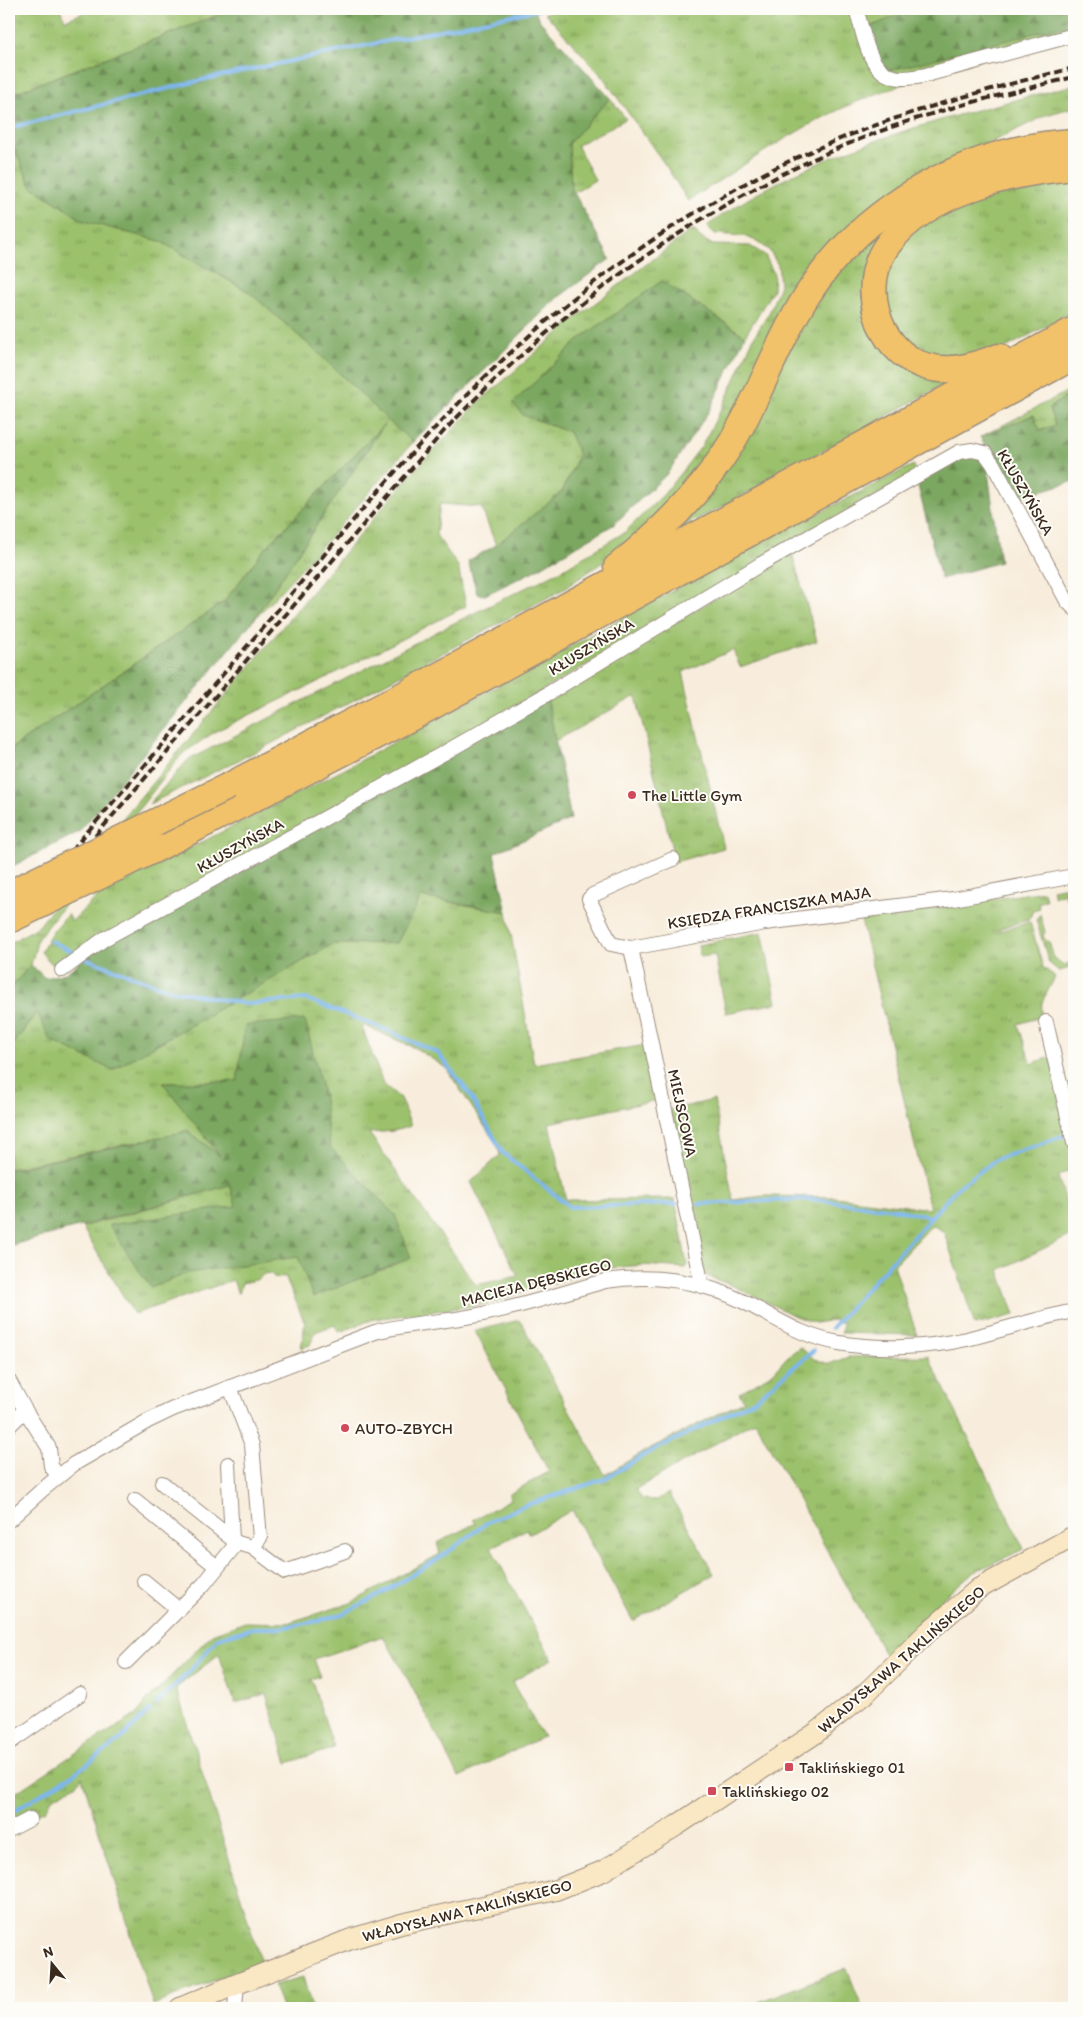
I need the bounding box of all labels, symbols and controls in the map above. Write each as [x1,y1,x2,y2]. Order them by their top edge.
street label: KŁUSZYŃSKA [993,446,1058,539]
street label: KŁUSZYŃSKA [545,614,637,679]
place label: The Little Gym [642,786,743,805]
marker: The Little Gym [626,789,638,801]
street label: KŁUSZYŃSKA [194,814,287,877]
street label: KSIĘDZA FRANCISZKA MAJA [666,882,872,933]
street label: MIEJSCOWA [664,1067,701,1159]
street label: MACIEJA DĘBSKIEGO [459,1255,613,1310]
place label: AUTO-ZBYCH [355,1419,453,1438]
marker: AUTO-ZBYCH [339,1422,351,1434]
street label: WŁADYSŁAWA TAKLIŃSKIEGO [814,1581,989,1737]
place label: Taklińskiego 01 [799,1758,906,1777]
marker: Taklińskiego 01 [783,1761,795,1773]
place label: Taklińskiego 02 [722,1782,830,1801]
marker: Taklińskiego 02 [706,1785,718,1797]
street label: WŁADYSŁAWA TAKLIŃSKIEGO [360,1875,574,1946]
north arrow [28,1940,78,1990]
text: N [41,1943,55,1962]

